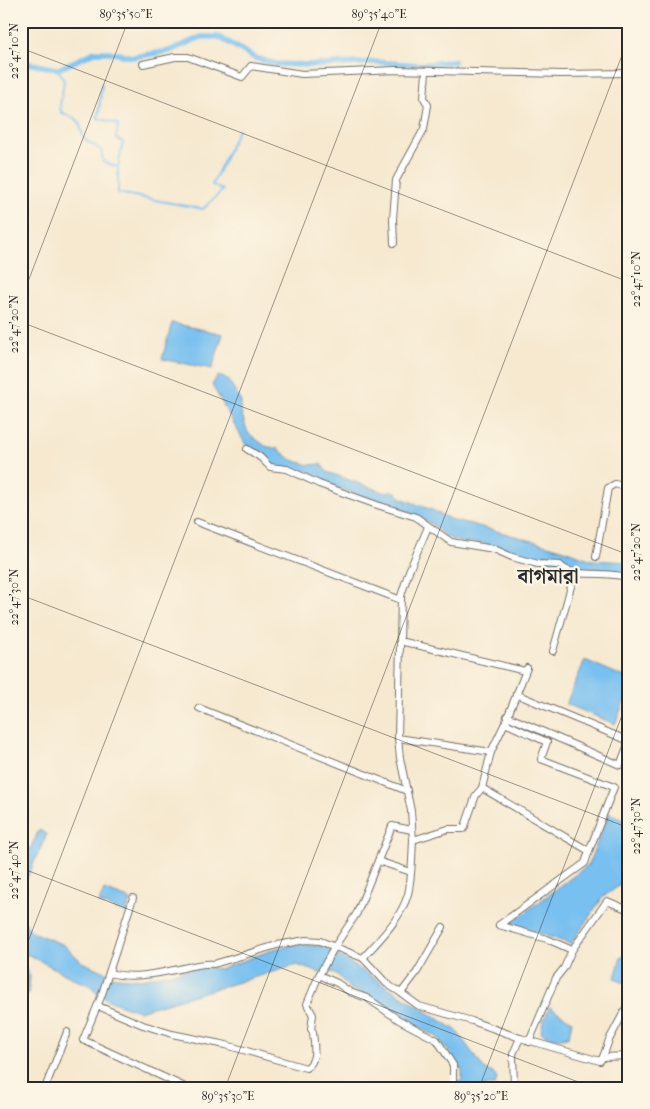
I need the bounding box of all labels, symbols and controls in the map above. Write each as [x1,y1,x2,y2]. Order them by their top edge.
text: 89°35'50"E [99,7,153,21]
text: 89°35'40"E [351,7,407,21]
text: 22°47'10"N [7,23,21,79]
text: 22°47'10"N [629,251,643,307]
text: 22°47'20"N [7,295,21,353]
text: 22°47'20"N [629,523,643,581]
district label: বাগমারা [517,565,578,588]
text: 22°47'30"N [7,568,21,626]
text: 22°47'30"N [629,797,643,855]
text: 22°47'40"N [7,840,21,900]
text: 89°35'30"E [202,1089,254,1103]
text: 89°35'20"E [454,1089,508,1103]

